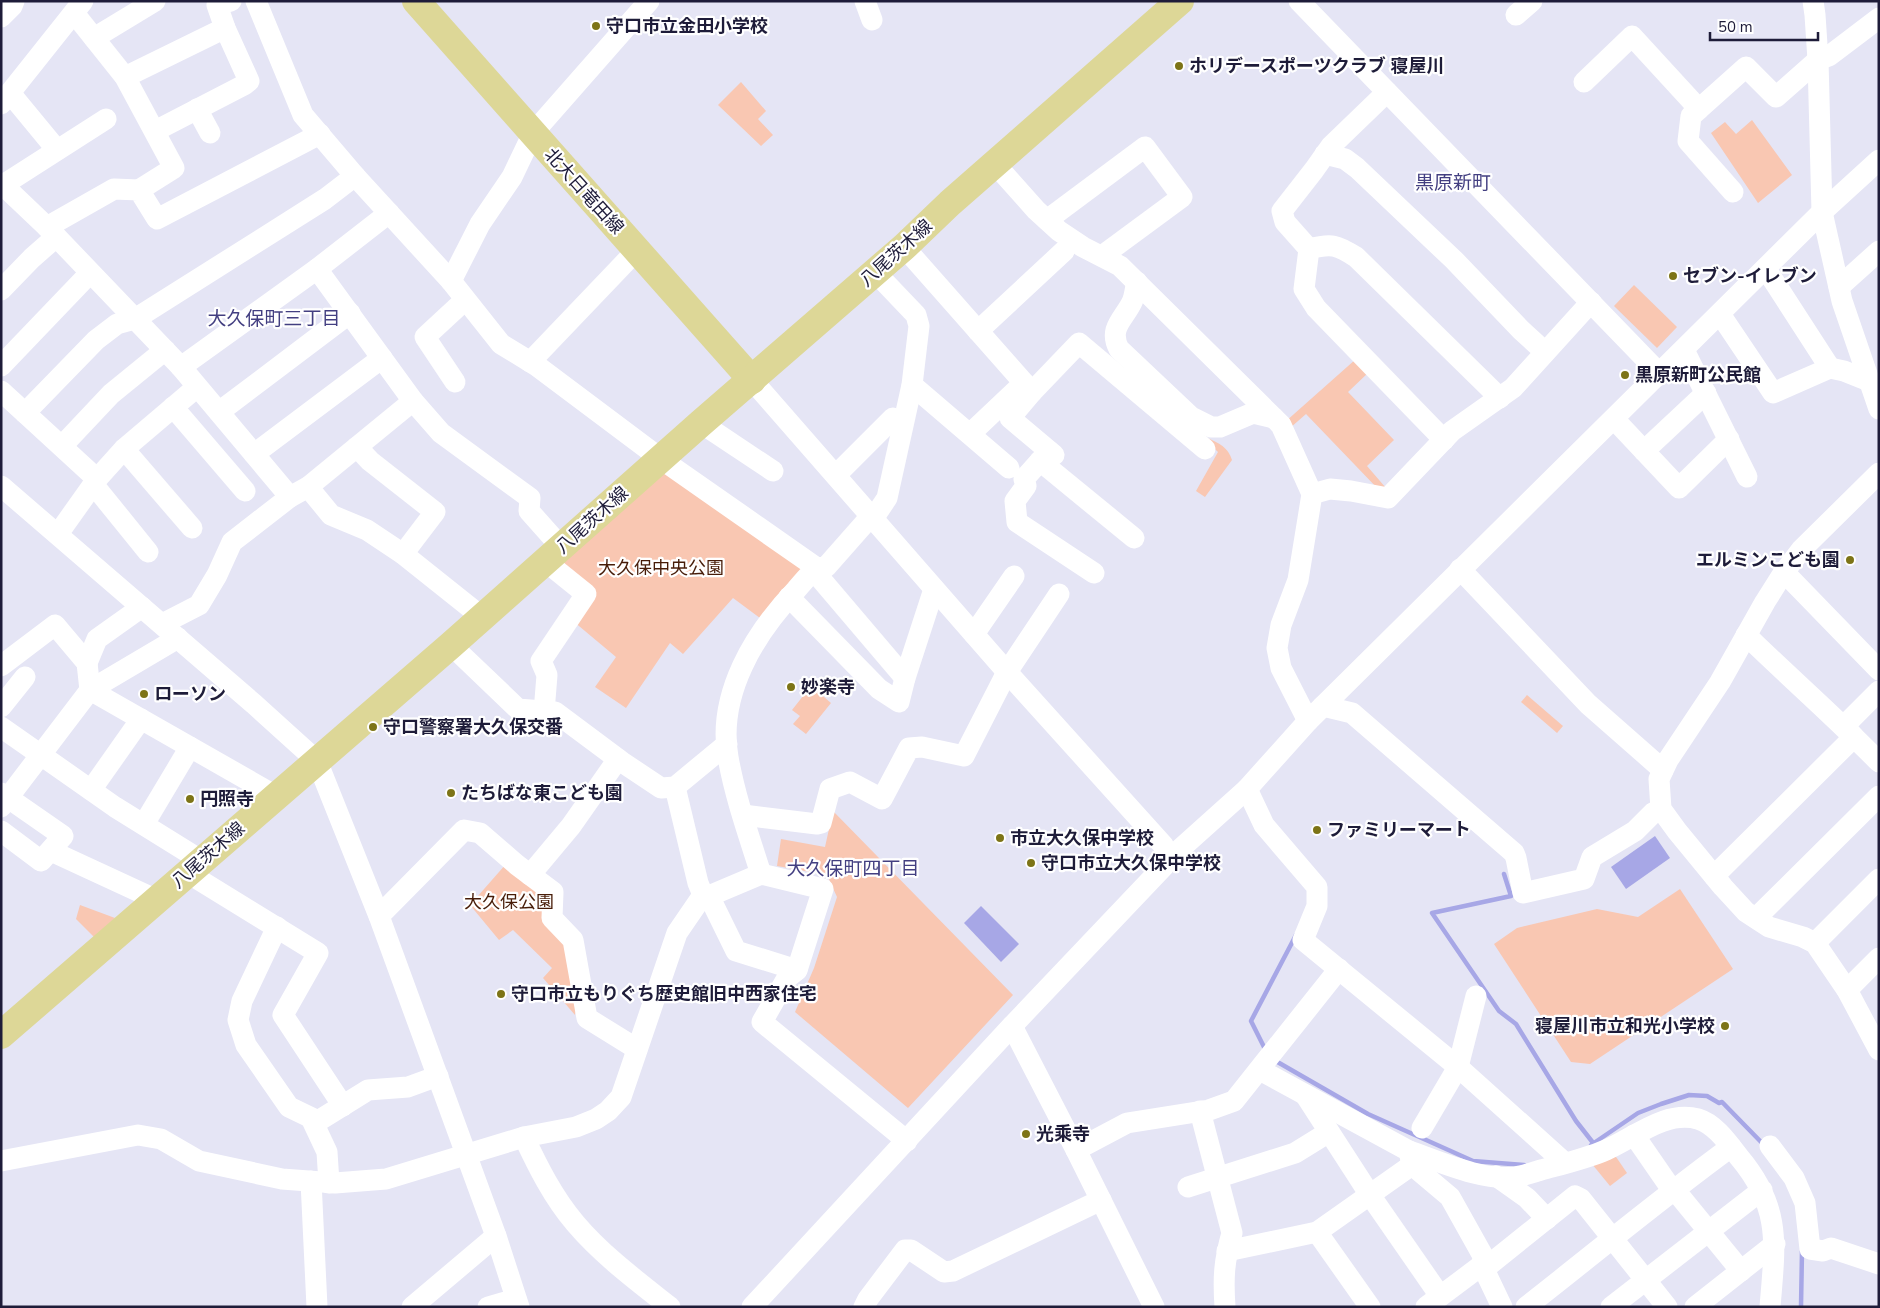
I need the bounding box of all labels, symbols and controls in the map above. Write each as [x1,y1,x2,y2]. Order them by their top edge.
scale bar [1710,10,1818,42]
place label: 守口市立金田小学校 [606,14,768,38]
text: 50 m [1718,17,1753,37]
marker: 守口市立金田小学校 [590,20,602,32]
place label: ホリデースポーツクラブ 寝屋川 [1189,54,1445,78]
marker: ホリデースポーツクラブ 寝屋川 [1173,60,1185,72]
street label: 北大日竜田線 [539,143,629,239]
district label: 黒原新町 [1415,170,1491,196]
street label: 八尾茨木線 [855,214,937,292]
place label: セブン-イレブン [1683,264,1817,288]
marker: セブン-イレブン [1667,270,1679,282]
district label: 大久保町三丁目 [207,306,341,332]
place label: 黒原新町公民館 [1635,363,1761,387]
marker: 黒原新町公民館 [1619,369,1631,381]
street label: 八尾茨木線 [551,481,633,559]
place label: エルミンこども園 [1696,548,1840,572]
marker: エルミンこども園 [1844,554,1856,566]
park label: 大久保中央公園 [598,556,724,580]
place label: 妙楽寺 [801,675,855,699]
marker: 妙楽寺 [785,681,797,693]
place label: ローソン [154,682,226,706]
marker: ローソン [138,688,150,700]
place label: 守口警察署大久保交番 [383,715,563,739]
marker: 守口警察署大久保交番 [367,721,379,733]
place label: たちばな東こども園 [461,781,623,805]
place label: 円照寺 [200,787,254,811]
marker: たちばな東こども園 [445,787,457,799]
marker: 円照寺 [184,793,196,805]
street label: 八尾茨木線 [166,816,250,894]
place label: ファミリーマート [1327,818,1471,842]
marker: ファミリーマート [1311,824,1323,836]
place label: 市立大久保中学校 [1010,826,1154,850]
marker: 市立大久保中学校 [994,832,1006,844]
place label: 守口市立大久保中学校 [1041,851,1221,875]
district label: 大久保町四丁目 [786,856,920,882]
marker: 守口市立大久保中学校 [1025,857,1037,869]
park label: 大久保公園 [464,890,554,914]
place label: 守口市立もりぐち歴史館旧中西家住宅 [511,982,817,1006]
marker: 守口市立もりぐち歴史館旧中西家住宅 [495,988,507,1000]
place label: 寝屋川市立和光小学校 [1535,1014,1715,1038]
marker: 寝屋川市立和光小学校 [1719,1020,1731,1032]
place label: 光乘寺 [1036,1122,1090,1146]
marker: 光乘寺 [1020,1128,1032,1140]

